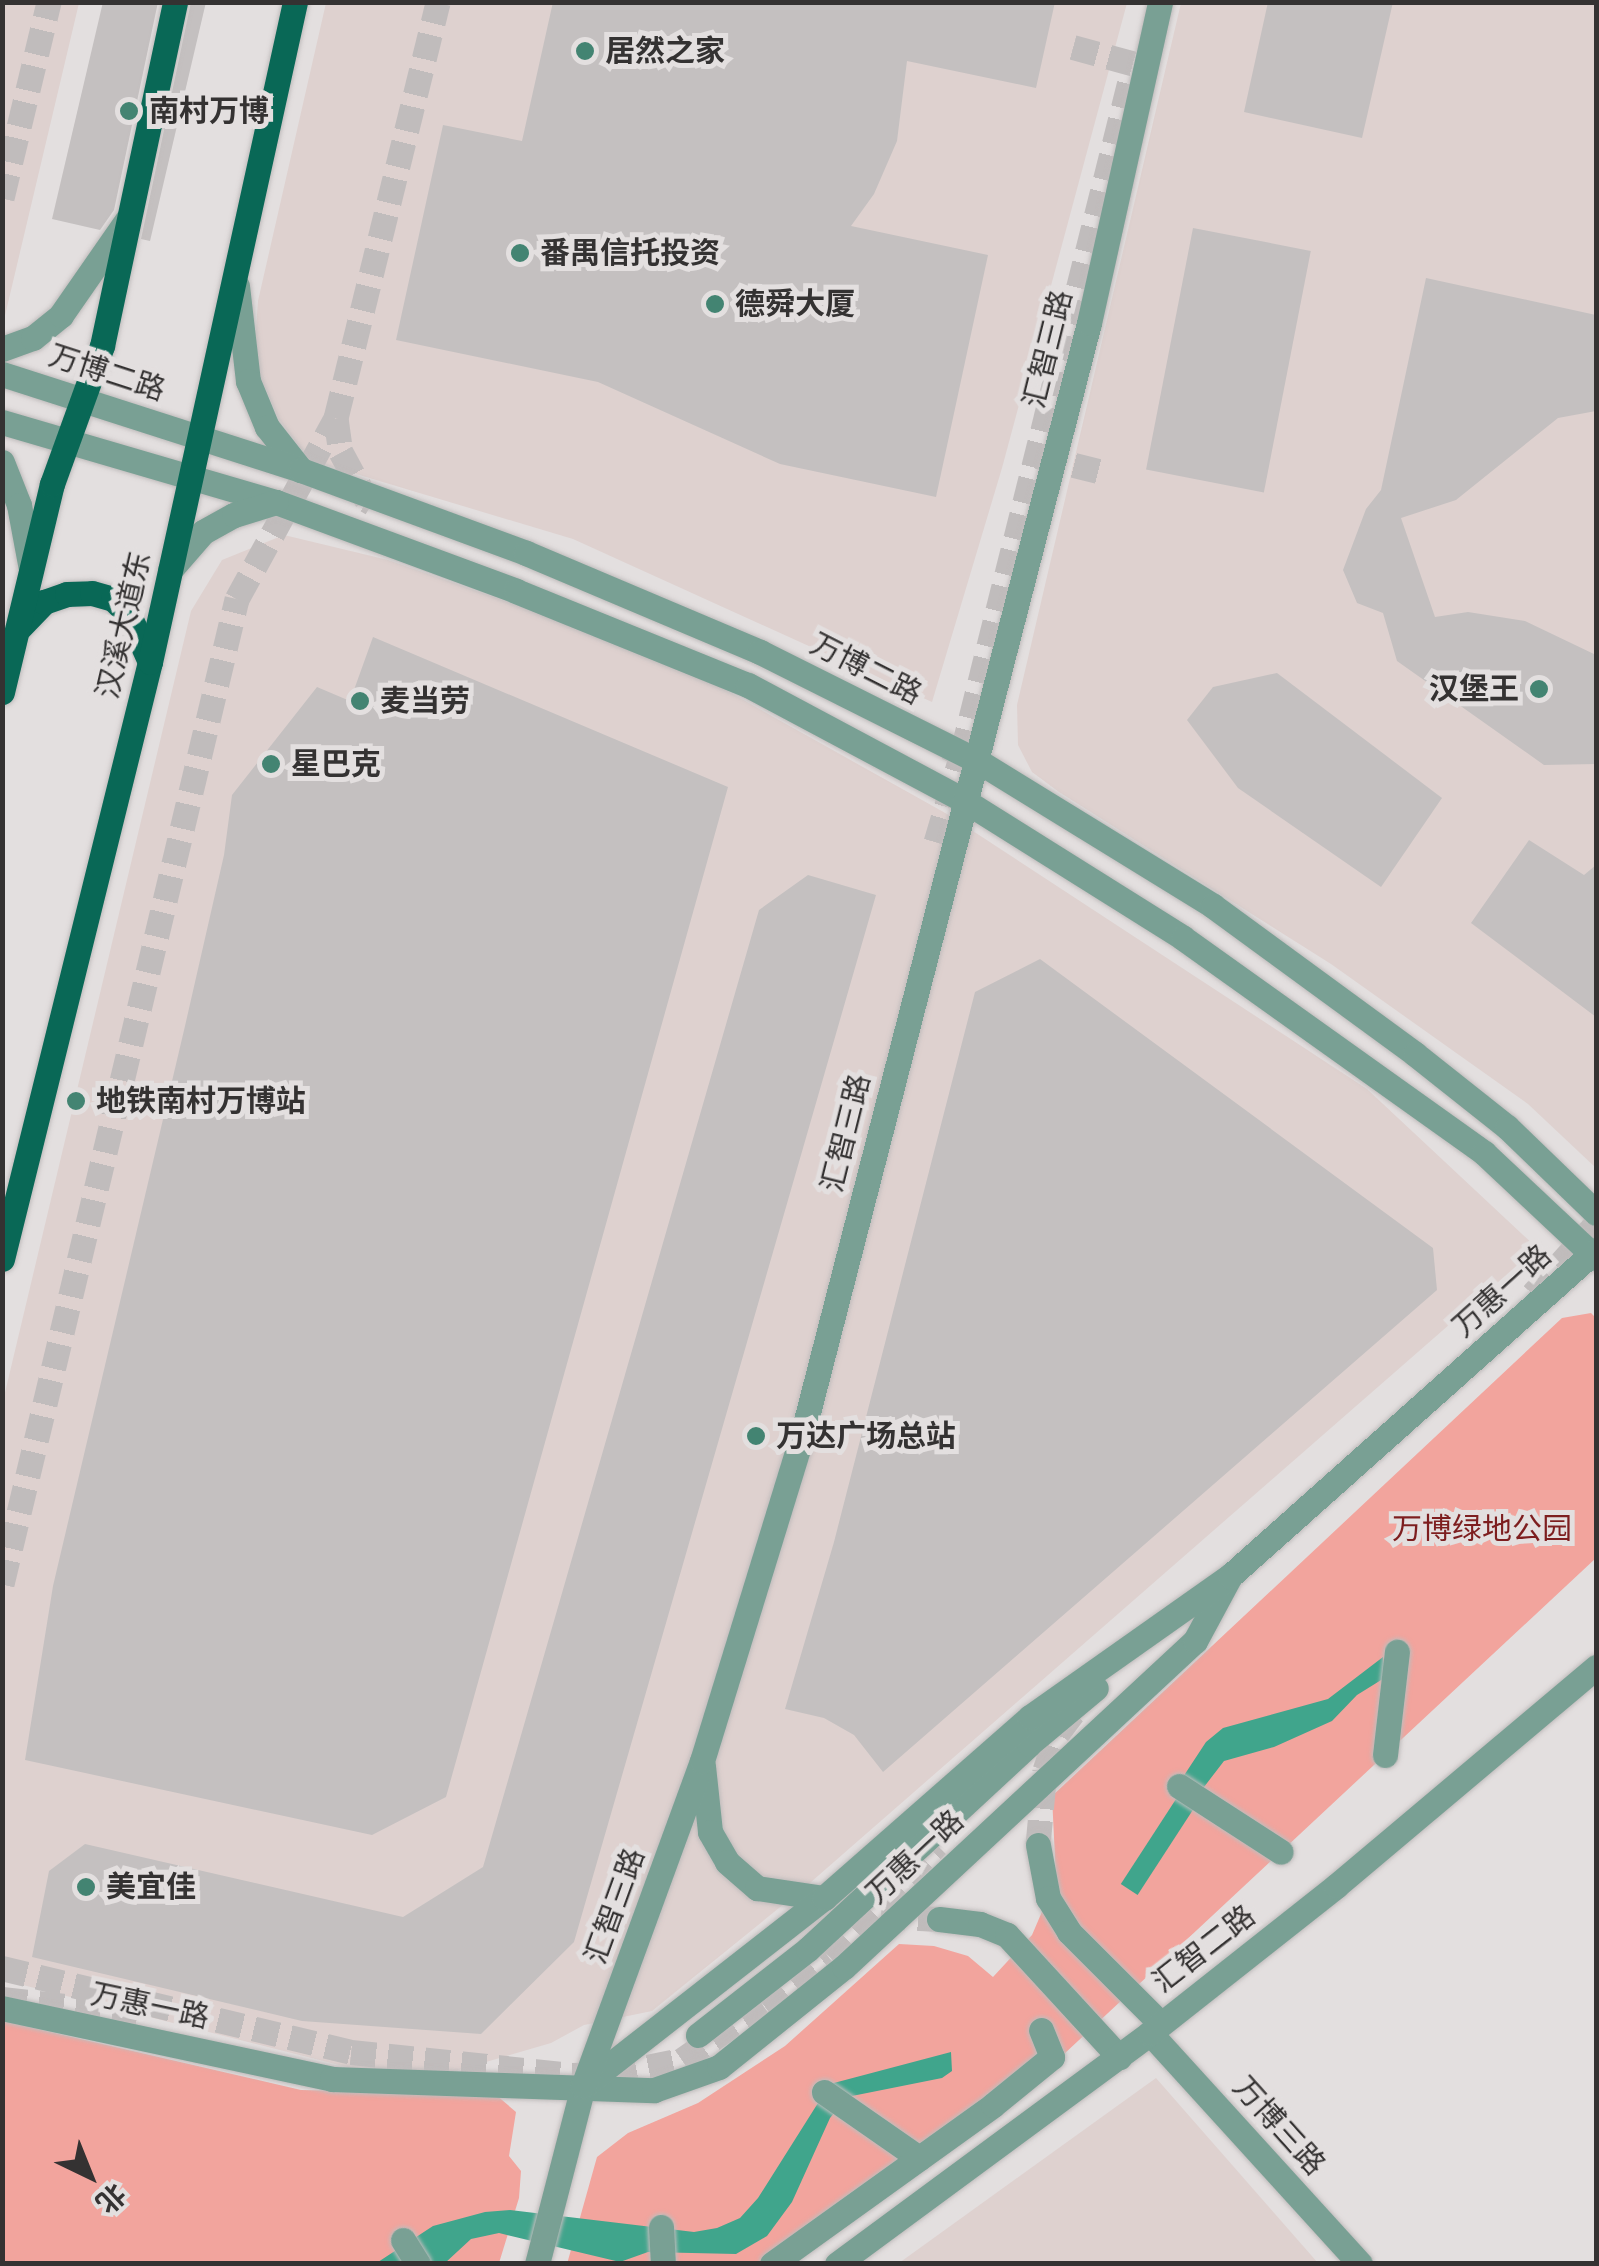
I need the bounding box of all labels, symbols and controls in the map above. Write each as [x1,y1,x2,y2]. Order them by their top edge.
place label: 居然之家 [605,33,725,69]
marker: 居然之家 [574,40,596,62]
place label: 南村万博 [149,93,269,129]
marker: 南村万博 [118,100,140,122]
place label: 番禺信托投资 [540,235,720,271]
marker: 番禺信托投资 [509,242,531,264]
place label: 德舜大厦 [735,286,855,322]
street label: 汇智三路 [1016,286,1080,412]
marker: 德舜大厦 [704,293,726,315]
street label: 万博二路 [44,337,170,409]
street label: 汉溪大道东 [90,548,158,702]
street label: 万博二路 [804,626,928,712]
place label: 汉堡王 [1429,671,1519,707]
marker: 汉堡王 [1528,678,1550,700]
place label: 麦当劳 [380,683,470,719]
marker: 麦当劳 [349,690,371,712]
place label: 星巴克 [291,746,381,782]
marker: 星巴克 [260,753,282,775]
street label: 汇智三路 [814,1070,878,1196]
place label: 地铁南村万博站 [96,1083,306,1119]
marker: 地铁南村万博站 [65,1090,87,1112]
street label: 万惠一路 [1445,1237,1559,1345]
place label: 万达广场总站 [776,1418,956,1454]
marker: 万达广场总站 [745,1425,767,1447]
park label: 万博绿地公园 [1392,1511,1572,1547]
street label: 万惠一路 [859,1803,971,1911]
street label: 汇智三路 [578,1843,652,1969]
place label: 美宜佳 [106,1869,196,1905]
marker: 美宜佳 [75,1876,97,1898]
street label: 汇智二路 [1146,1898,1262,2000]
street label: 万惠一路 [88,1976,212,2036]
street label: 万博三路 [1225,2069,1333,2183]
north arrow [40,2126,140,2226]
text: 北 [89,2177,132,2220]

